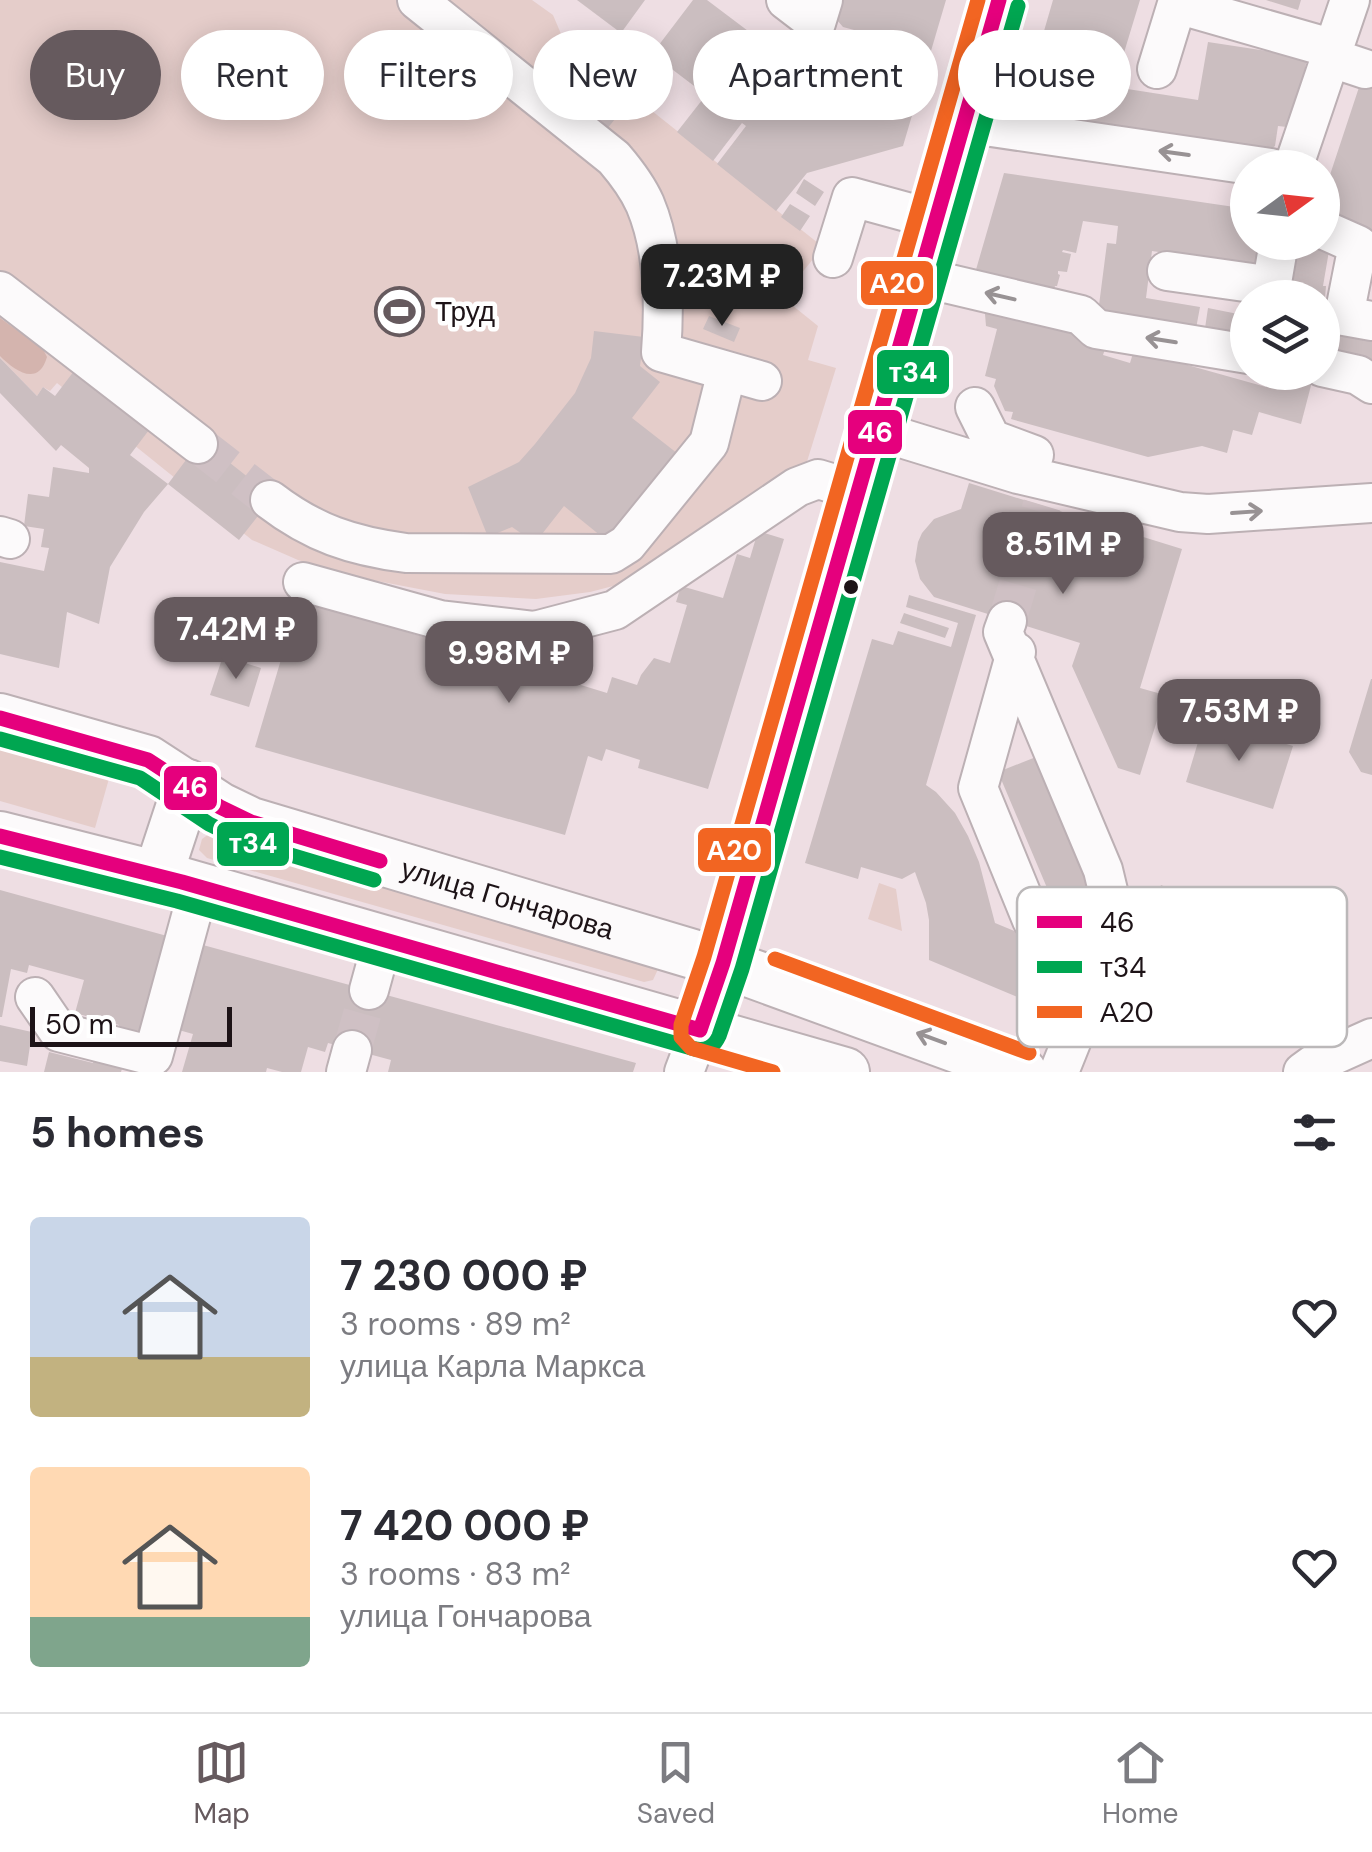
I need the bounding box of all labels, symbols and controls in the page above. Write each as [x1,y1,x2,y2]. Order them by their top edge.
chip: Buy [30,30,161,120]
chip: Rent [181,30,324,120]
chip: Filters [344,30,513,120]
chip: New [533,30,673,120]
chip: Apartment [693,30,938,120]
chip: House [958,30,1131,120]
one-way arrow [1159,144,1191,162]
north arrow [1230,150,1340,260]
map controls [1230,150,1340,390]
pin: 7.23M ₽ [630,244,814,329]
text: 7.23M ₽ [663,255,781,297]
line badge: А20 [859,259,935,307]
text: А20 [869,265,925,302]
button: layers [1230,280,1340,390]
sports icon: Труд [374,285,426,337]
one-way arrow [985,286,1017,304]
place label: Труд [435,293,495,330]
one-way arrow [1146,330,1178,349]
line badge: т34 [875,348,951,396]
text: т34 [889,354,937,391]
line badge: 46 [846,408,904,456]
text: 46 [857,414,893,451]
one-way arrow [1230,502,1262,521]
pin: 8.51M ₽ [971,512,1155,597]
text: 8.51M ₽ [1005,523,1121,565]
unlabelled marker [841,577,861,597]
pin: 7.42M ₽ [144,597,328,682]
text: 7.42M ₽ [176,608,296,650]
pin: 9.98M ₽ [417,621,601,706]
text: 9.98M ₽ [447,632,571,674]
pin: 7.53M ₽ [1147,679,1331,764]
text: 7.53M ₽ [1179,690,1299,732]
line badge: 46 [162,764,219,812]
text: 46 [172,769,208,806]
line badge: т34 [215,820,291,868]
text: т34 [229,825,277,862]
line badge: А20 [696,826,773,874]
text: А20 [706,832,762,869]
street label: улица Гончарова [397,850,619,948]
legend [1017,887,1347,1047]
text: 46 [1100,904,1135,941]
text: т34 [1100,949,1146,986]
text: А20 [1100,994,1154,1031]
scale bar [30,1002,232,1046]
text: 50 m [45,1006,114,1043]
one-way arrow [916,1028,947,1046]
text: 5 homes [30,1105,205,1160]
icon: filters [1287,1105,1342,1160]
text: 7 230 000 ₽ [340,1248,587,1303]
icon: home [110,1257,230,1377]
icon: heart [1287,1290,1342,1345]
text: 3 rooms · 89 m² [340,1303,571,1345]
text: улица Карла Маркса [340,1345,645,1387]
text: 7 420 000 ₽ [340,1498,589,1553]
icon: home [110,1507,230,1627]
icon: heart [1287,1540,1342,1595]
text: 3 rooms · 83 m² [340,1553,571,1595]
text: улица Гончарова [340,1595,592,1637]
tab: Map [193,1735,250,1832]
tab: Saved [637,1735,715,1832]
tab: Home [1102,1735,1179,1832]

